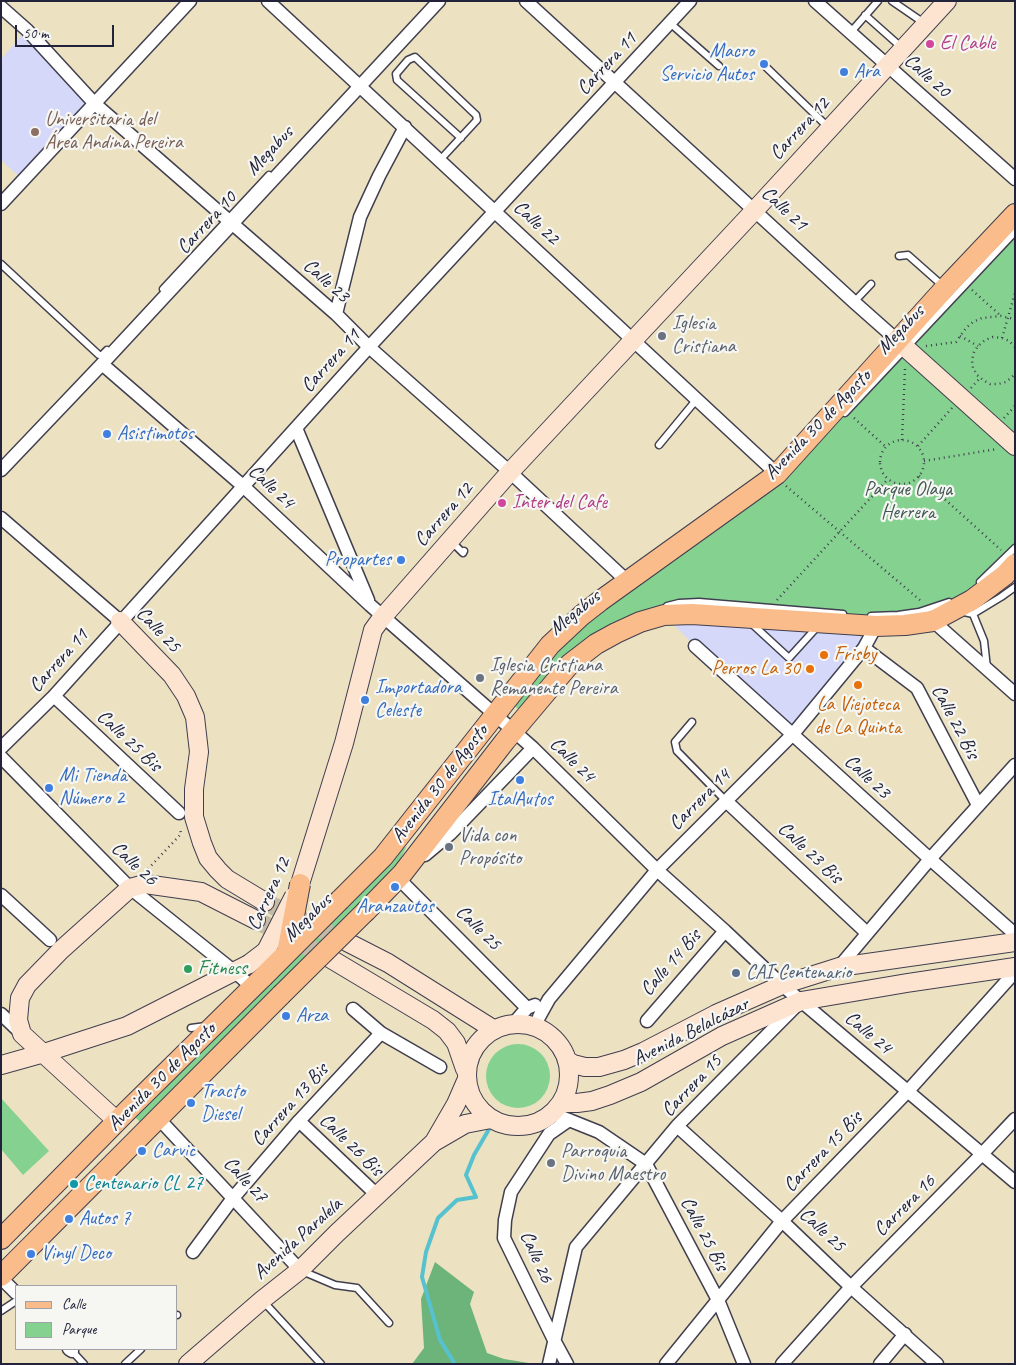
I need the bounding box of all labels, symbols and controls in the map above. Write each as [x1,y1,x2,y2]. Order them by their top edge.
scale bar [18,15,116,47]
text: 50 m [23,24,49,43]
street label: Carrera 11 [572,28,642,100]
place label: El Cable [940,32,996,56]
marker: El Cable [924,38,936,50]
place label: Macro Servicio Autos [660,40,754,87]
street label: Calle 20 [899,49,955,103]
marker: Macro Servicio Autos [758,58,770,70]
place label: Ara [854,60,880,84]
marker: Ara [838,66,850,78]
street label: Carrera 12 [765,93,835,165]
place label: Universitaria del Área Andina Pereira [45,108,183,155]
street label: Megabus [241,121,299,181]
marker: Universitaria del Área Andina Pereira [29,126,41,138]
street label: Calle 21 [756,182,812,236]
street label: Carrera 10 [172,187,242,259]
street label: Calle 22 [508,196,564,250]
street label: Calle 23 [298,254,354,308]
street label: Megabus [872,300,930,360]
place label: Iglesia Cristiana [672,312,736,359]
street label: Carrera 11 [296,324,366,398]
marker: Iglesia Cristiana [656,330,668,342]
street label: Avenida 30 de Agosto [760,365,876,485]
place label: Asistimotos [117,422,193,446]
marker: Asistimotos [101,428,113,440]
street label: Calle 24 [243,460,299,514]
street label: Carrera 12 [410,478,478,552]
park label: Parque Olaya Herrera [864,478,952,525]
place label: Inter del Cafe [512,491,607,515]
marker: Inter del Cafe [496,497,508,509]
place label: Propartes [325,548,391,572]
marker: Propartes [395,554,407,566]
street label: Megabus [545,585,605,641]
street label: Calle 25 [131,602,185,658]
street label: Carrera 11 [24,624,94,698]
place label: Frisby [834,643,876,667]
marker: Frisby [818,649,830,661]
place label: Iglesia Cristiana Remanente Pereira [490,654,617,701]
place label: Perros La 30 [711,657,800,681]
marker: Perros La 30 [804,663,816,675]
marker: Iglesia Cristiana Remanente Pereira [474,672,486,684]
place label: Importadora Celeste [375,676,462,723]
marker: La Viejoteca de La Quinta [852,679,864,691]
street label: Calle 22 Bis [926,681,984,763]
place label: La Viejoteca de La Quinta [815,693,901,740]
marker: Importadora Celeste [359,694,371,706]
street label: Calle 25 Bis [91,705,167,777]
street label: Avenida 30 de Agosto [386,720,494,848]
street label: Calle 24 [544,732,600,788]
street label: Calle 23 [839,750,895,804]
place label: Mi Tienda Número 2 [59,764,127,811]
street label: Carrera 14 [664,764,736,836]
marker: ItalAutos [514,774,526,786]
marker: Mi Tienda Número 2 [43,782,55,794]
place label: ItalAutos [488,788,552,812]
street label: Calle 23 Bis [772,817,848,889]
place label: Vida con Propósito [459,824,521,871]
street label: Calle 26 [106,837,162,891]
marker: Vida con Propósito [443,841,455,853]
street label: Carrera 12 [242,854,296,934]
marker: Aranzautos [389,881,401,893]
street label: Megabus [279,889,337,947]
place label: Aranzautos [357,895,433,919]
street label: Calle 25 [450,900,506,956]
street label: Calle 14 Bis [636,925,706,1001]
place label: Fitness [198,957,247,981]
place label: CAI Centenario [746,961,851,985]
marker: Fitness [182,963,194,975]
marker: CAI Centenario [730,967,742,979]
street label: Avenida Belalcázar [629,992,753,1072]
place label: Arza [296,1004,328,1028]
street label: Calle 24 [839,1006,897,1060]
marker: Arza [280,1010,292,1022]
street label: Avenida 30 de Agosto [103,1018,221,1136]
street label: Carrera 15 [657,1050,727,1122]
street label: Carrera 13 Bis [247,1059,333,1151]
place label: Tracto Diesel [201,1080,245,1127]
marker: Tracto Diesel [185,1097,197,1109]
street label: Carrera 15 Bis [778,1107,868,1197]
street label: Calle 26 Bis [314,1108,388,1182]
place label: Carvic [152,1139,195,1163]
place label: Parroquia Divino Maestro [561,1140,665,1187]
marker: Carvic [136,1145,148,1157]
street label: Calle 27 [218,1152,272,1208]
marker: Parroquia Divino Maestro [545,1157,557,1169]
street label: Carrera 16 [869,1170,941,1242]
place label: Centenario CL 27 [84,1172,203,1196]
marker: Centenario CL 27 [68,1178,80,1190]
street label: Avenida Paralela [249,1193,347,1285]
street label: Calle 25 Bis [675,1193,733,1275]
street label: Calle 25 [794,1203,850,1257]
place label: Autos 7 [79,1207,131,1231]
marker: Autos 7 [63,1213,75,1225]
street label: Calle 26 [514,1227,558,1287]
place label: Vinyl Deco [41,1242,111,1266]
marker: Vinyl Deco [25,1248,37,1260]
legend [15,1285,178,1350]
text: Calle [62,1295,86,1314]
text: Parque [62,1320,96,1339]

